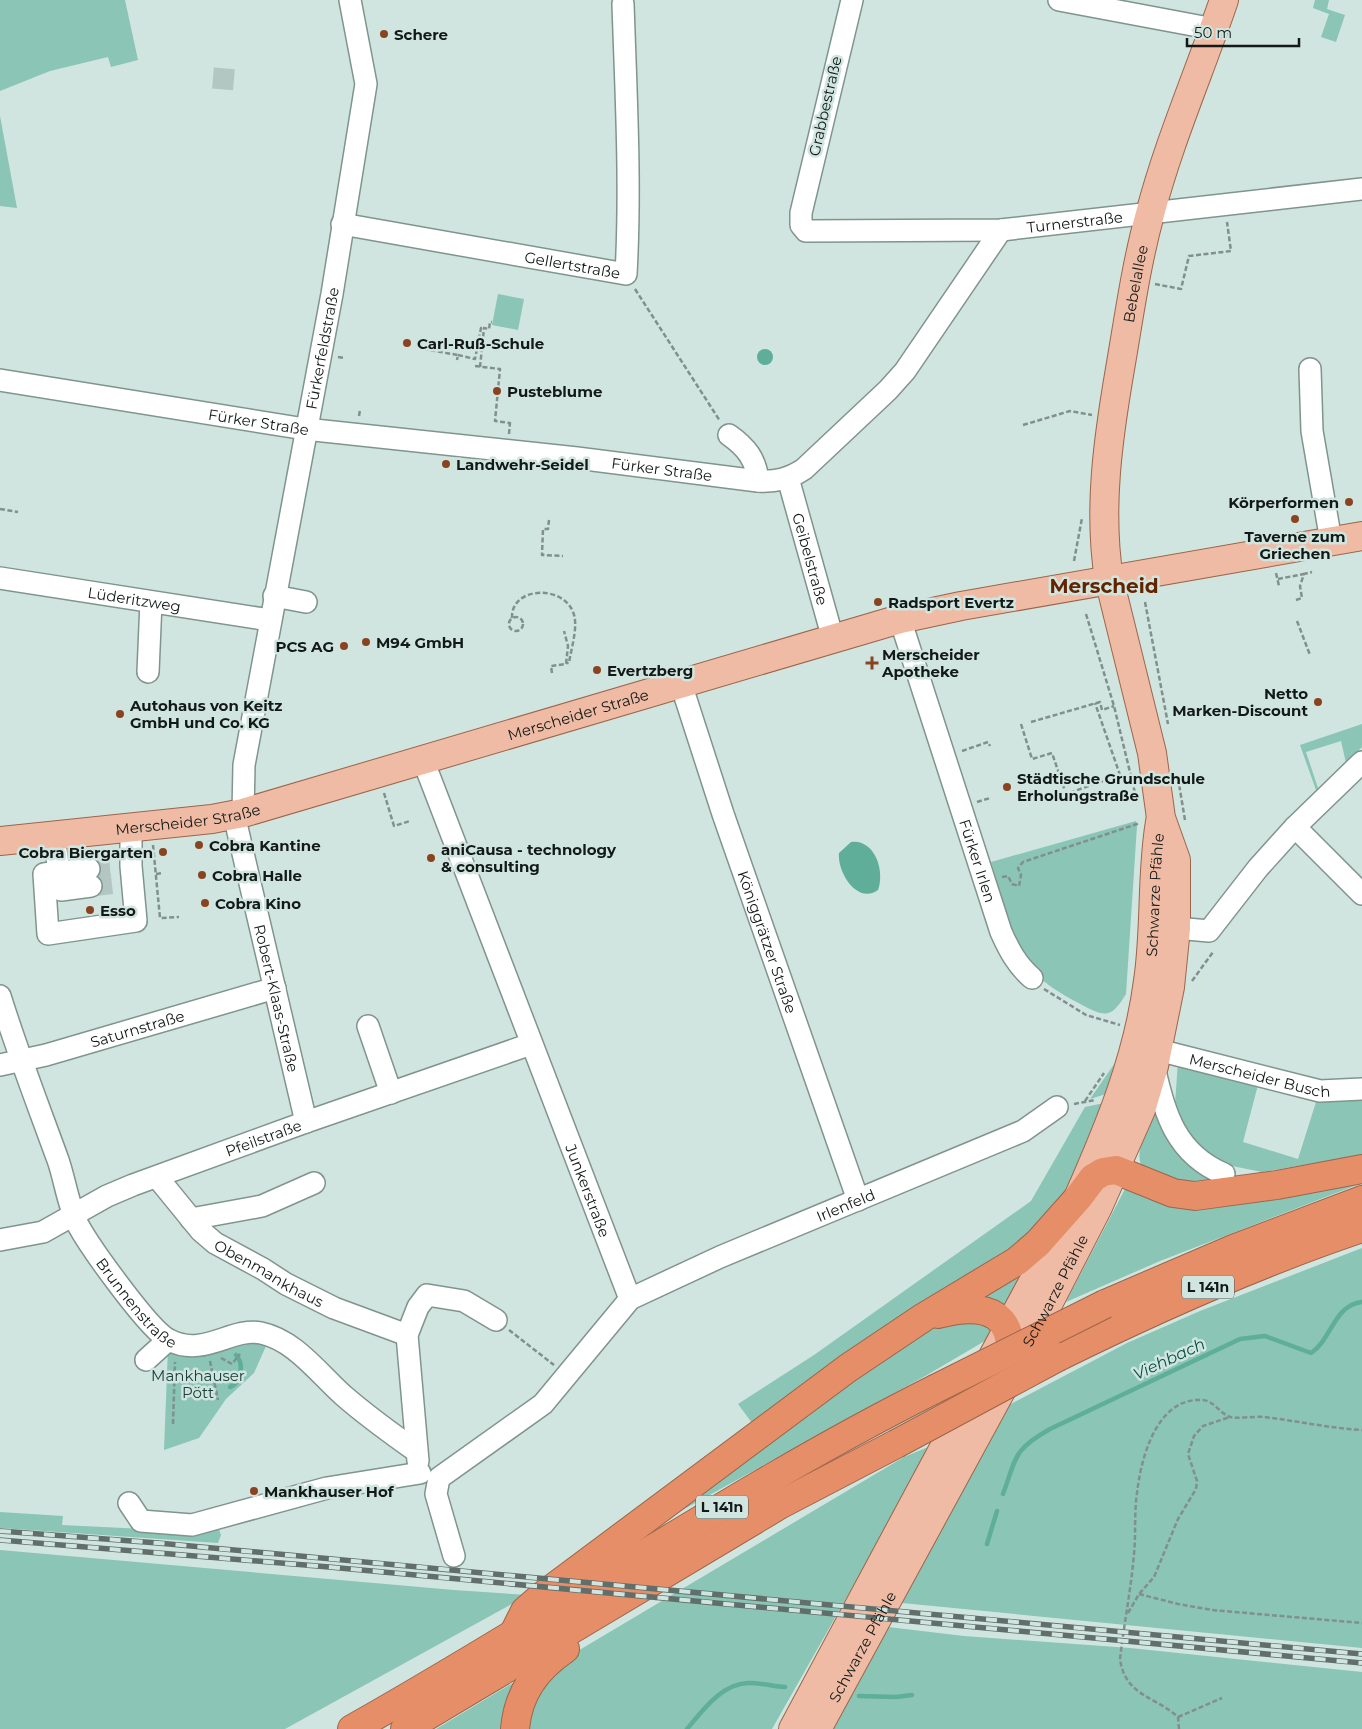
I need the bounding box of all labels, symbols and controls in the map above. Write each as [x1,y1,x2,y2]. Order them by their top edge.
scale bar [1187,15,1300,47]
text: 50 m [1194,23,1232,42]
place label: Schere [394,25,448,44]
marker: Schere [378,28,390,40]
street label: Grabbestraße [804,54,846,158]
street label: Turnerstraße [1026,207,1124,237]
street label: Bebelallee [1118,243,1152,324]
street label: Gellertstraße [523,247,622,282]
street label: Fürkerfeldstraße [301,286,342,411]
place label: Carl-Ruß-Schule [417,334,544,353]
marker: Carl-Ruß-Schule [401,337,413,349]
place label: Pusteblume [507,382,602,401]
marker: Pusteblume [491,385,503,397]
street label: Fürker Straße [207,404,310,439]
street label: Fürker Straße [610,453,713,485]
place label: Landwehr-Seidel [456,455,589,474]
marker: Landwehr-Seidel [440,458,452,470]
place label: Körperformen [1228,493,1339,512]
marker: Körperformen [1343,496,1355,508]
street label: Geibelstraße [789,511,833,607]
marker: Taverne zum Griechen [1289,513,1301,525]
place label: Taverne zum Griechen [1245,527,1345,563]
district label: Merscheid [1049,574,1159,598]
street label: Lüderitzweg [87,582,182,615]
place label: Radsport Evertz [888,593,1014,612]
marker: Radsport Evertz [872,596,884,608]
place label: M94 GmbH [376,633,464,652]
marker: M94 GmbH [360,636,372,648]
place label: PCS AG [275,637,334,656]
marker: PCS AG [338,640,350,652]
place label: Merscheider Apotheke [881,645,980,681]
marker: Merscheider Apotheke [866,657,878,669]
place label: Evertzberg [607,661,693,680]
marker: Evertzberg [591,664,603,676]
street label: Merscheider Straße [505,684,651,744]
place label: Netto Marken-Discount [1172,684,1308,720]
place label: Autohaus von Keitz GmbH und Co. KG [129,696,282,732]
marker: Netto Marken-Discount [1312,696,1324,708]
marker: Autohaus von Keitz GmbH und Co. KG [114,708,126,720]
place label: Städtische Grundschule Erholungstraße [1017,769,1205,805]
marker: Städtische Grundschule Erholungstraße [1001,781,1013,793]
street label: Merscheider Straße [114,799,262,838]
street label: Fürker Irlen [956,817,1000,905]
street label: Schwarze Pfähle [1141,832,1168,957]
place label: Cobra Kantine [209,836,321,855]
marker: Cobra Kantine [193,839,205,851]
place label: aniCausa - technology & consulting [441,840,617,876]
place label: Cobra Biergarten [19,843,153,862]
marker: Cobra Biergarten [157,846,169,858]
marker: aniCausa - technology & consulting [425,852,437,864]
place label: Cobra Halle [212,866,302,885]
street label: Königgrätzer Straße [734,868,801,1016]
marker: Cobra Halle [196,869,208,881]
place label: Cobra Kino [215,894,301,913]
marker: Cobra Kino [199,897,211,909]
place label: Esso [100,901,136,920]
marker: Esso [84,904,96,916]
street label: Robert-Klaas-Straße [250,922,303,1074]
street label: Saturnstraße [88,1006,186,1051]
street label: Merscheider Busch [1187,1049,1331,1100]
street label: Pfeilstraße [223,1115,304,1160]
street label: Junkerstraße [561,1140,615,1240]
street label: Irlenfeld [813,1184,878,1226]
street label: Schwarze Pfähle [1018,1231,1092,1350]
street label: Obenmankhaus [211,1235,327,1311]
street label: Brunnenstraße [93,1254,180,1352]
road number: L 141n [1182,1275,1234,1298]
water label: Viehbach [1130,1334,1208,1384]
park label: Mankhauser Pött [151,1366,245,1402]
place label: Mankhauser Hof [264,1482,395,1501]
marker: Mankhauser Hof [248,1485,260,1497]
road number: L 141n [696,1495,748,1518]
street label: Schwarze Pfähle [824,1588,900,1705]

